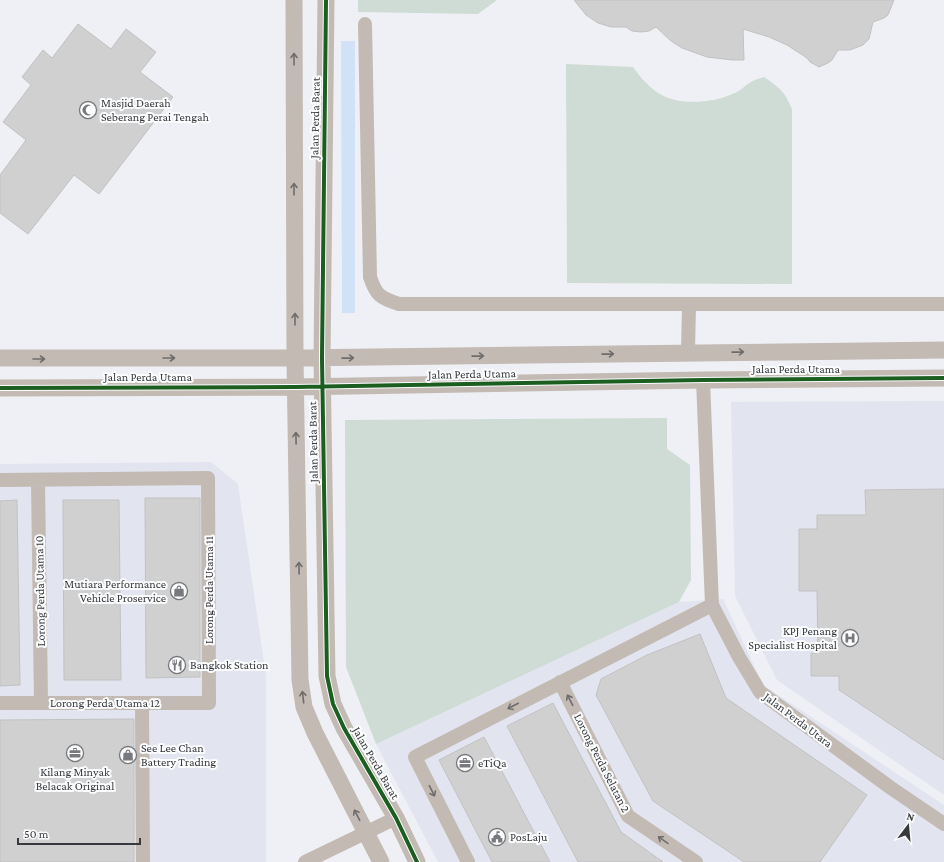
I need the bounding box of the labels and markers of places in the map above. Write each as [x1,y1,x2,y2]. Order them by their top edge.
place label: Masjid Daerah Seberang Perai Tengah [101,96,209,124]
mosque icon: Masjid Daerah Seberang Perai Tengah [78,100,98,120]
place label: Mutiara Performance Vehicle Proservice [64,577,166,605]
shop icon: Mutiara Performance Vehicle Proservice [169,581,189,601]
place label: KPJ Penang Specialist Hospital [748,624,837,652]
hospital icon: KPJ Penang Specialist Hospital [840,628,860,648]
restaurant icon: Bangkok Station [167,655,187,675]
place label: Bangkok Station [190,658,269,672]
place label: See Lee Chan Battery Trading [141,741,216,769]
office icon: Kilang Minyak Belacak Original [65,743,85,763]
shop icon: See Lee Chan Battery Trading [118,745,138,765]
office icon: eTiQa [455,753,475,773]
place label: eTiQa [478,756,507,770]
place label: Kilang Minyak Belacak Original [36,765,114,793]
public building icon: PosLaju [487,827,507,847]
place label: PosLaju [510,830,548,844]

